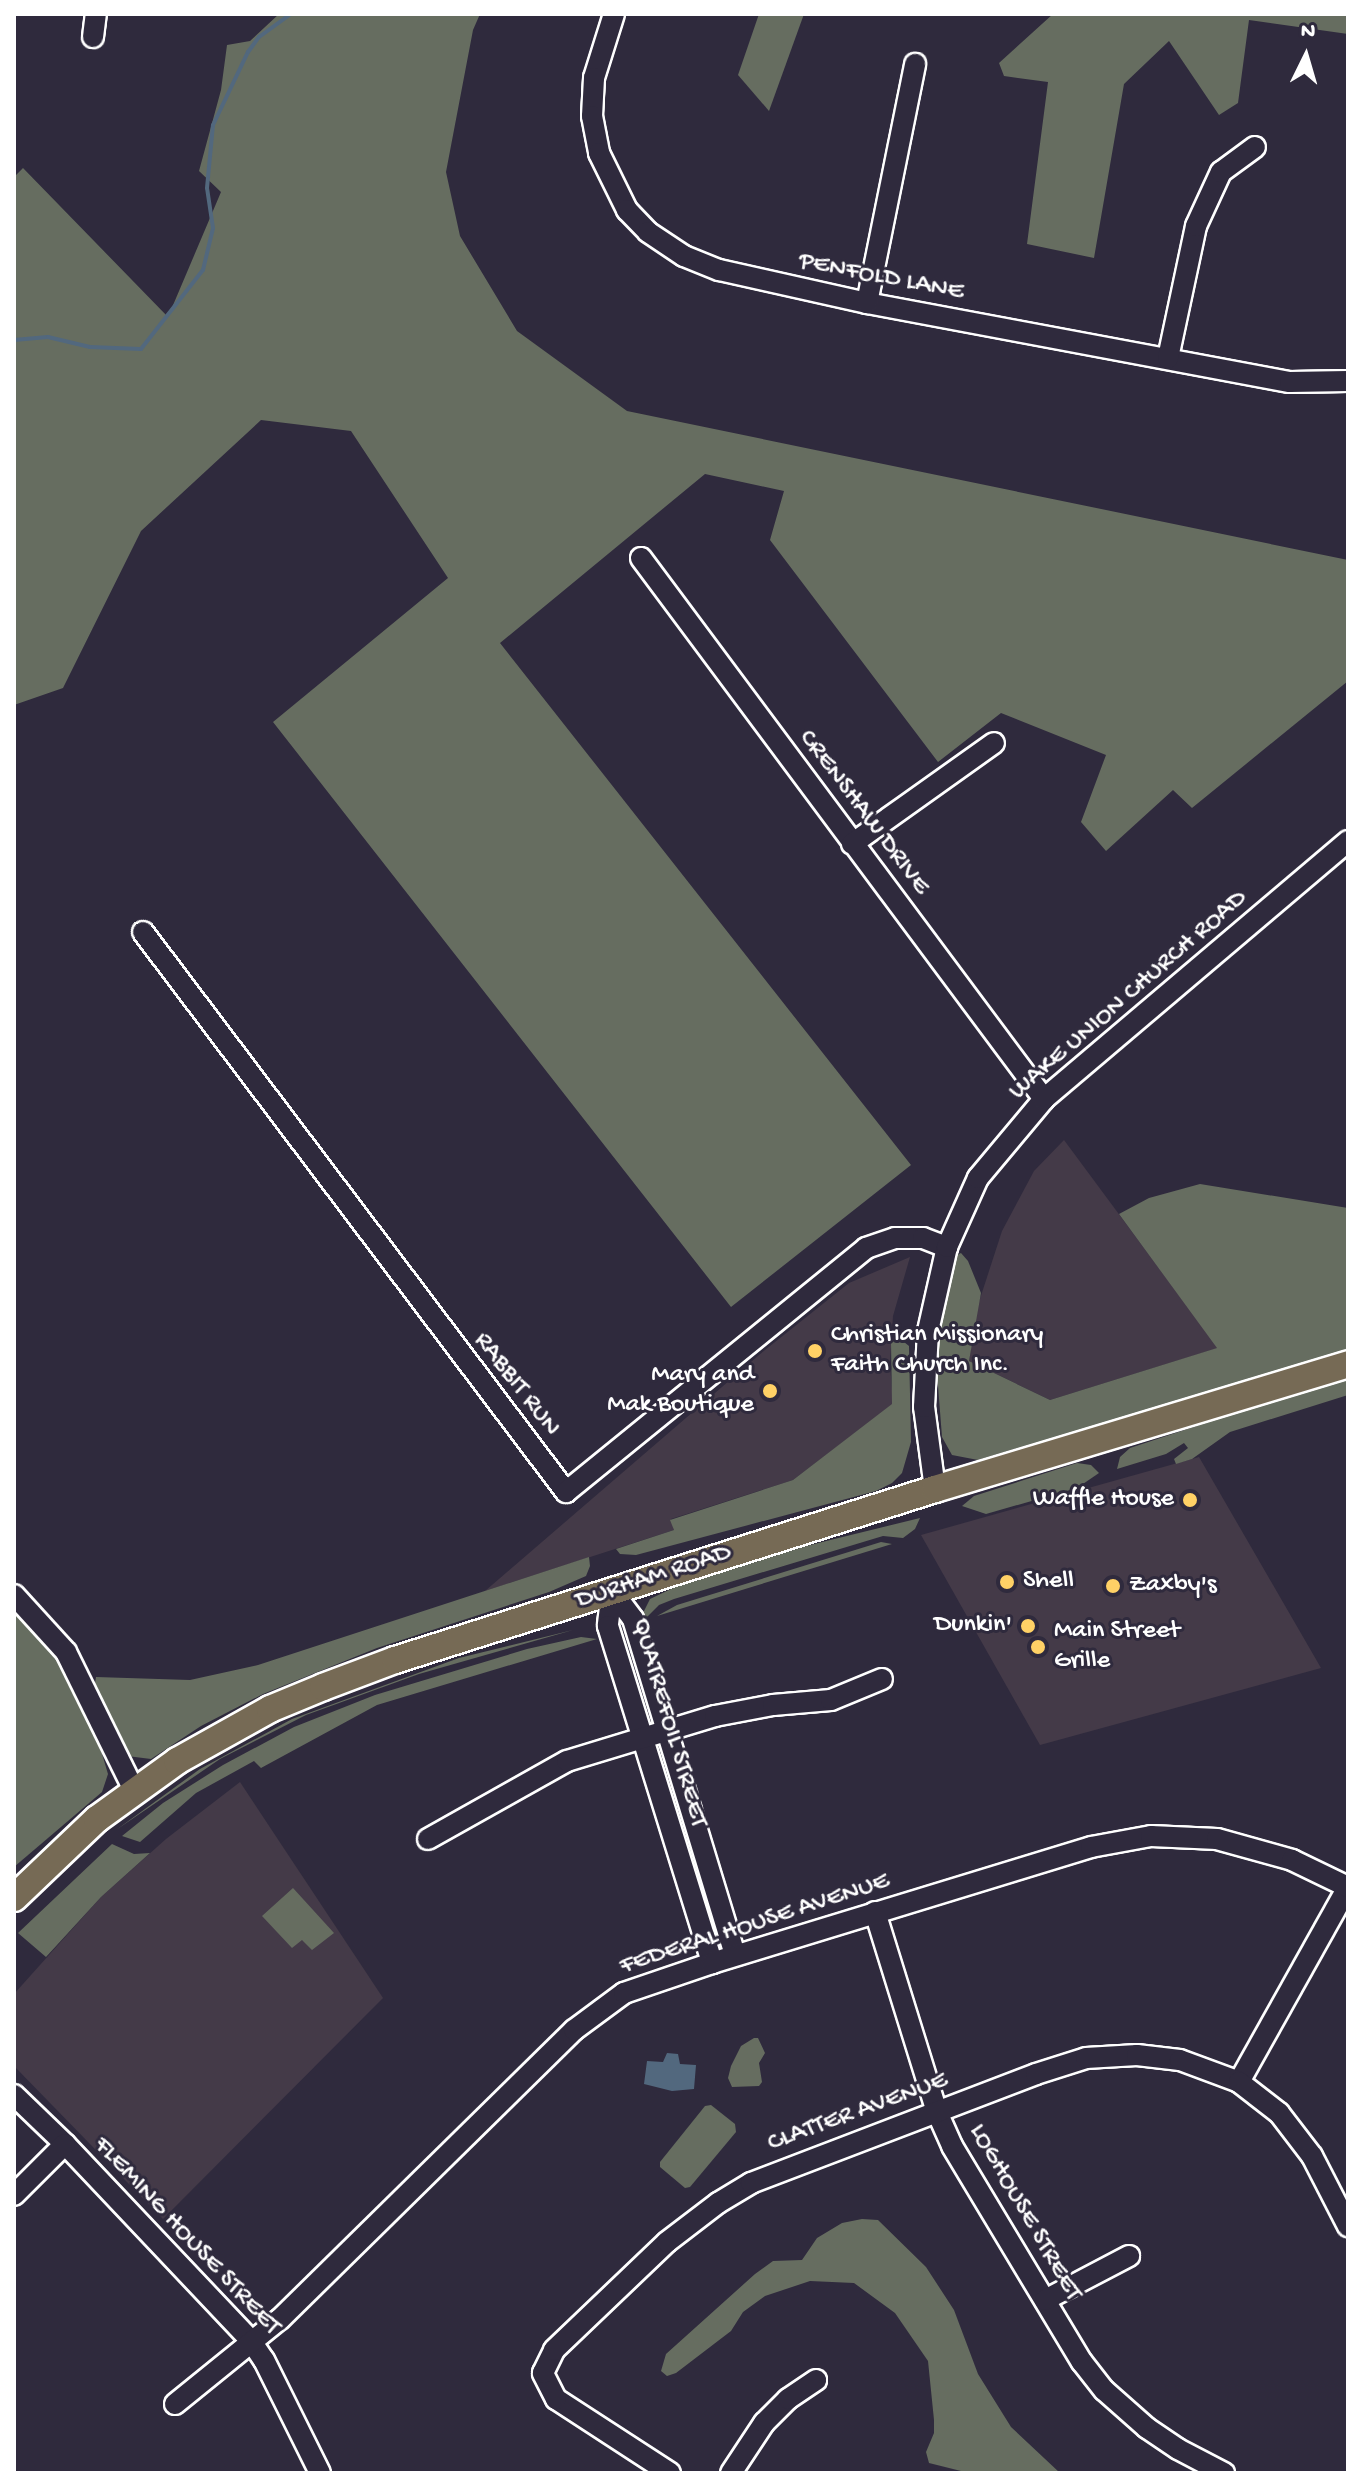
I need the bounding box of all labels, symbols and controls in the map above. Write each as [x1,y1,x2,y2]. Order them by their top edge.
north arrow [1266,16,1346,96]
text: N [1300,19,1316,46]
street label: PENFOLD LANE [796,247,966,309]
street label: CRENSHAW DRIVE [791,724,935,902]
street label: WAKE UNION CHURCH ROAD [1004,884,1254,1108]
place label: Christian Missionary Faith Church Inc. [831,1320,1043,1382]
street label: RABBIT RUN [466,1327,566,1443]
marker: Christian Missionary Faith Church Inc. [806,1342,824,1360]
place label: Mary and Mak Boutique [607,1360,754,1422]
marker: Mary and Mak Boutique [761,1382,779,1400]
place label: Waffle House [1033,1484,1174,1516]
marker: Waffle House [1181,1491,1199,1509]
street label: DURHAM ROAD [572,1538,736,1618]
place label: Shell [1023,1566,1074,1598]
place label: Zaxby's [1129,1570,1217,1602]
marker: Shell [998,1573,1016,1591]
marker: Zaxby's [1104,1577,1122,1595]
place label: Dunkin' [934,1610,1012,1642]
street label: QUATREFOIL STREET [623,1615,713,1831]
place label: Main Street Grille [1054,1616,1180,1678]
marker: Dunkin' [1019,1617,1037,1635]
marker: Main Street Grille [1029,1638,1047,1656]
street label: FEDERAL HOUSE AVENUE [616,1867,894,1983]
street label: CLATTER AVENUE [764,2066,952,2160]
street label: LOGHOUSE STREET [961,2119,1087,2307]
street label: FLEMING HOUSE STREET [86,2131,286,2343]

